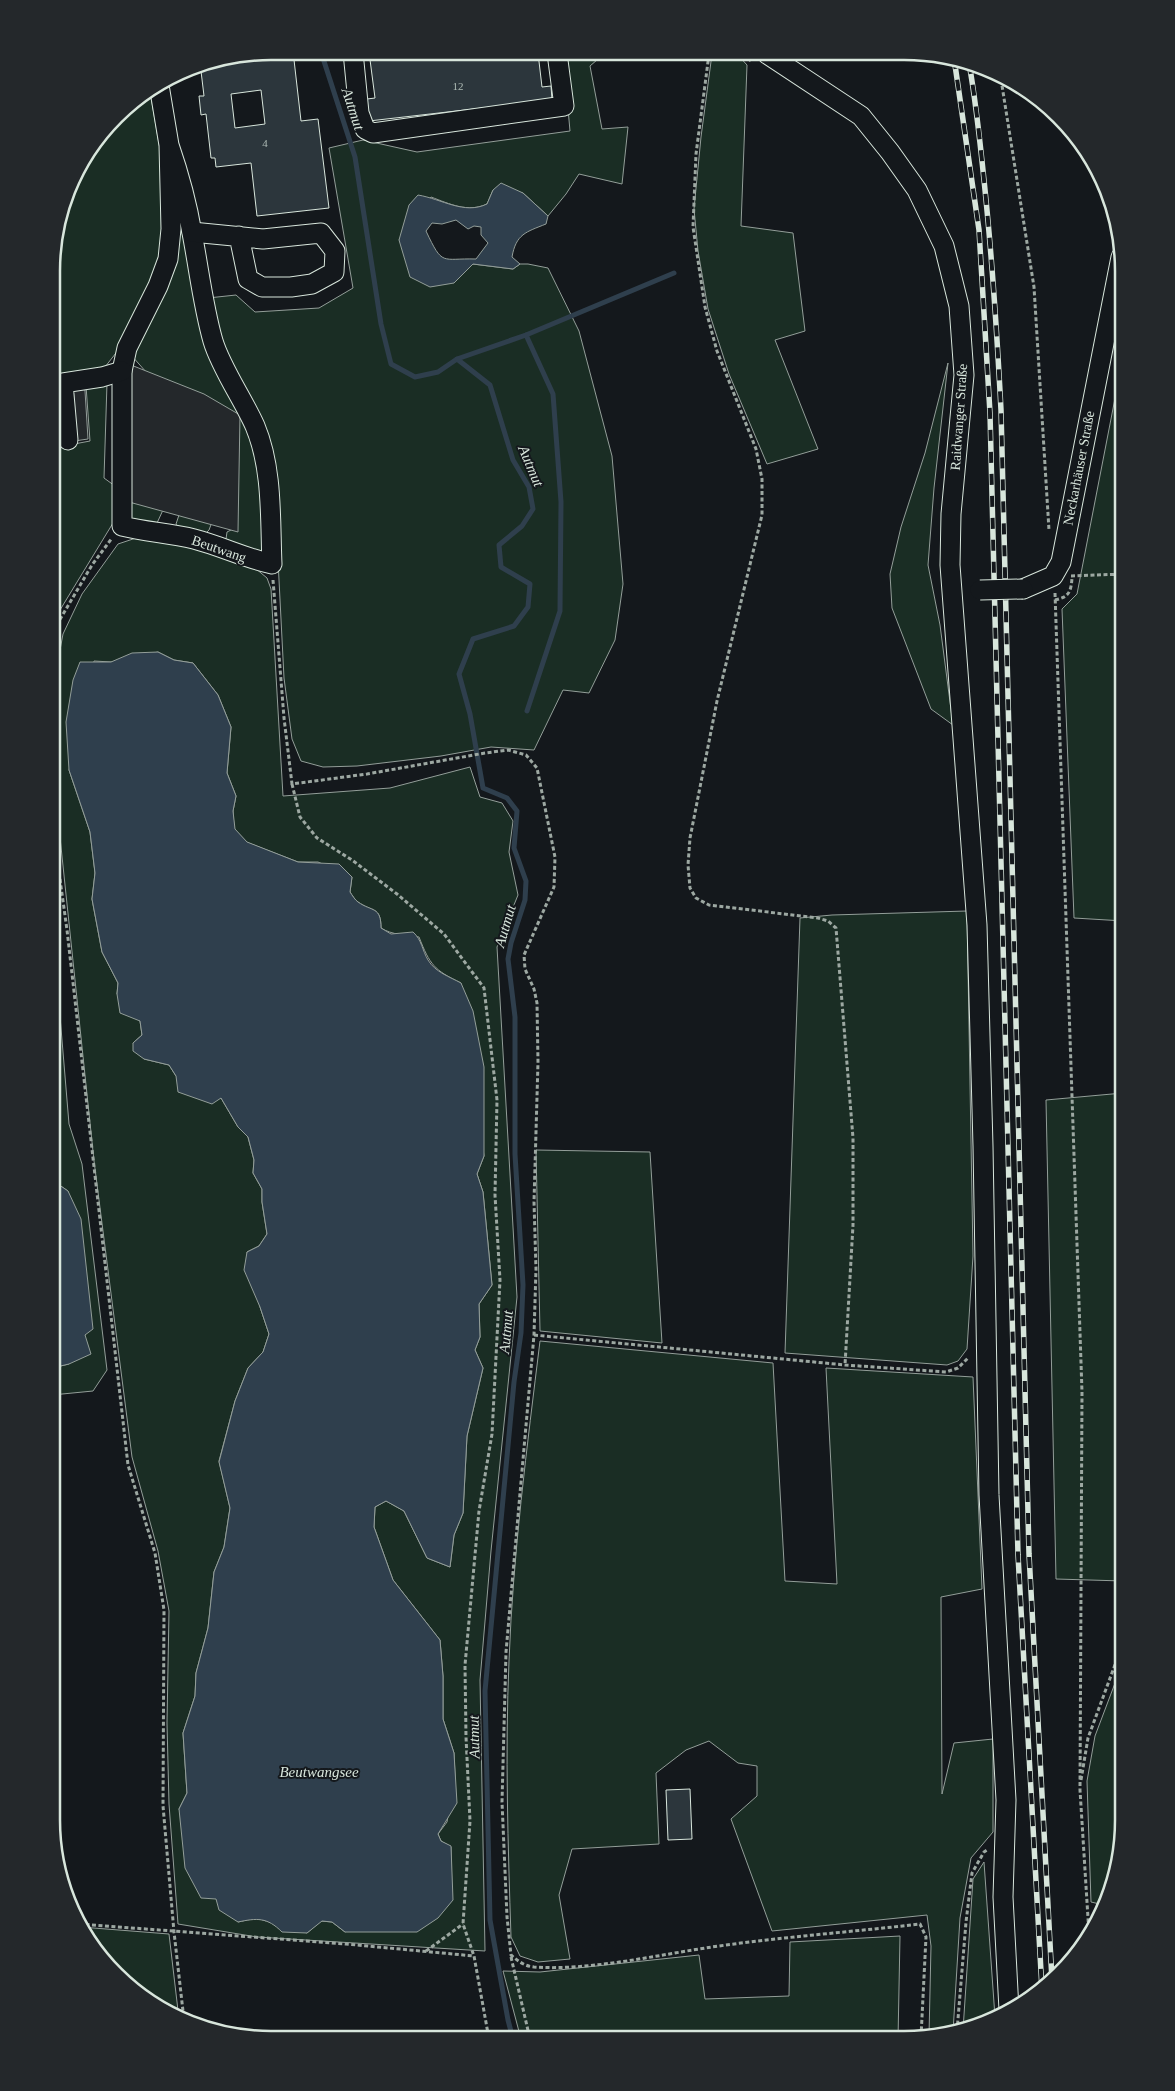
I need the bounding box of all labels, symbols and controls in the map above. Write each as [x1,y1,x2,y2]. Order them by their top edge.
house number: 12 [453,80,464,92]
water label: Autmut [338,85,368,133]
house number: 4 [262,137,268,149]
street label: Raidwanger Straße [948,363,970,471]
street label: Neckarhäuser Straße [1061,410,1097,526]
water label: Autmut [515,442,547,490]
street label: Beutwang [190,533,248,565]
water label: Autmut [491,902,519,950]
water label: Autmut [496,1309,516,1355]
water label: Autmut [466,1714,482,1760]
water label: Beutwangsee [279,1764,359,1780]

